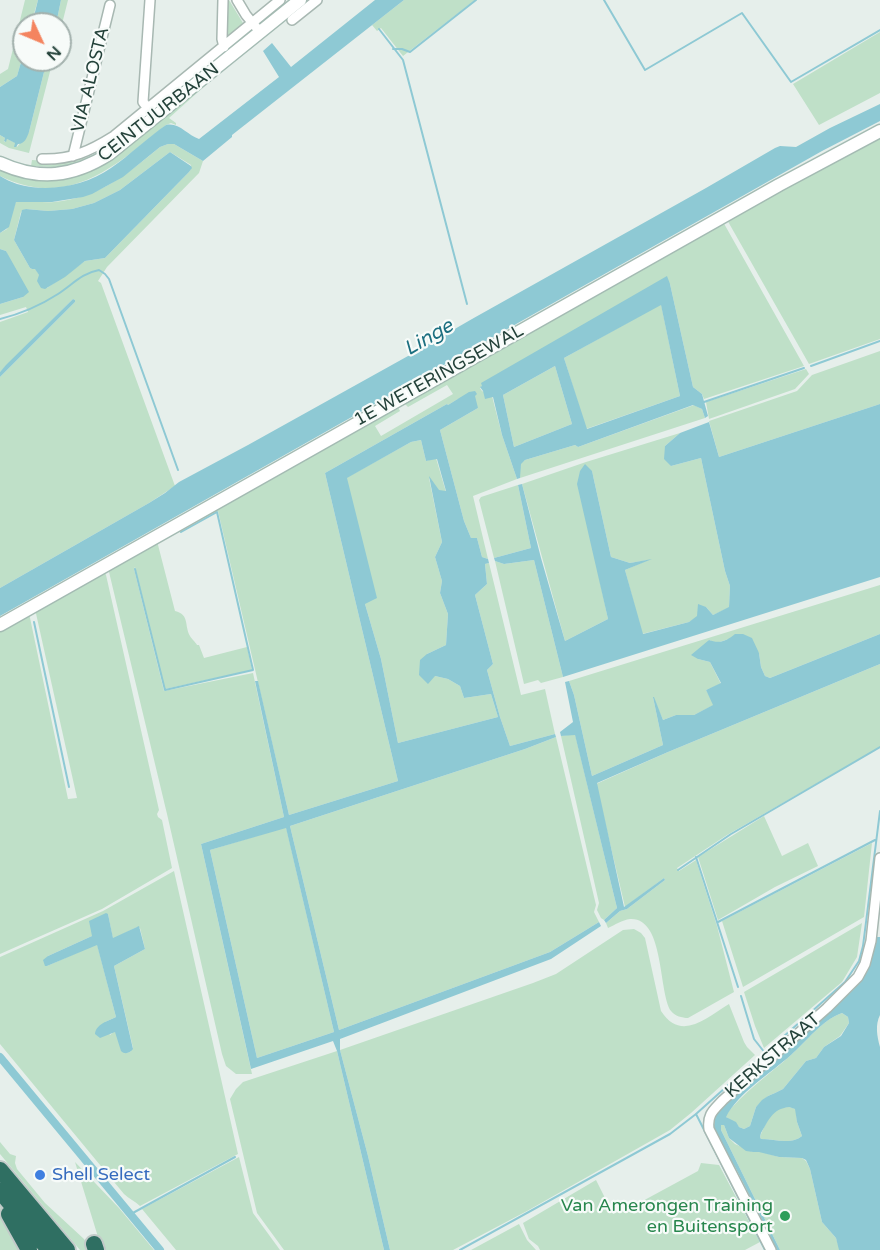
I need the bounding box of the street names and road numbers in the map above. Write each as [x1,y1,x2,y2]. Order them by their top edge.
street label: VIA ALOSTA [67,25,115,135]
street label: CEINTUURBAAN [94,59,224,167]
street label: 1E WETERINGSEWAL [351,320,527,432]
street label: KERKSTRAAT [721,1009,825,1103]

